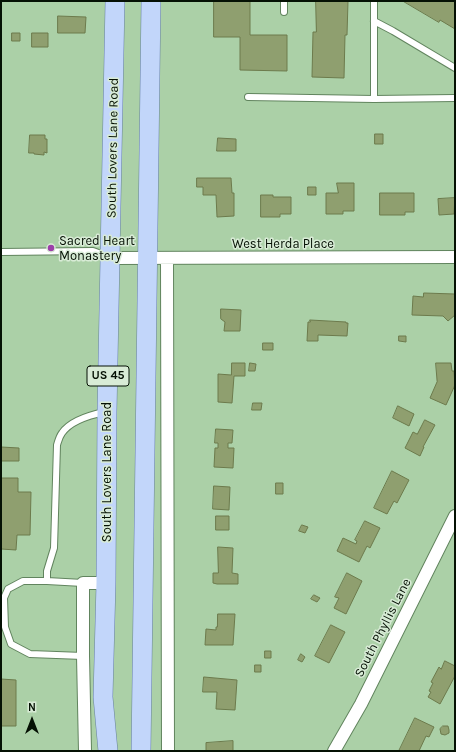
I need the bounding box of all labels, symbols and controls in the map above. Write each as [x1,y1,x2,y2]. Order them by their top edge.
street label: South Lovers Lane Road [104,78,122,218]
place label: Sacred Heart Monastery [59,233,135,264]
street label: West Herda Place [232,236,334,252]
marker: Sacred Heart Monastery [46,243,56,253]
road number: US 45 [87,366,129,386]
street label: South Lovers Lane Road [99,402,115,542]
street label: South Phyllis Lane [351,576,415,680]
north arrow [12,700,52,740]
text: N [28,701,36,714]

